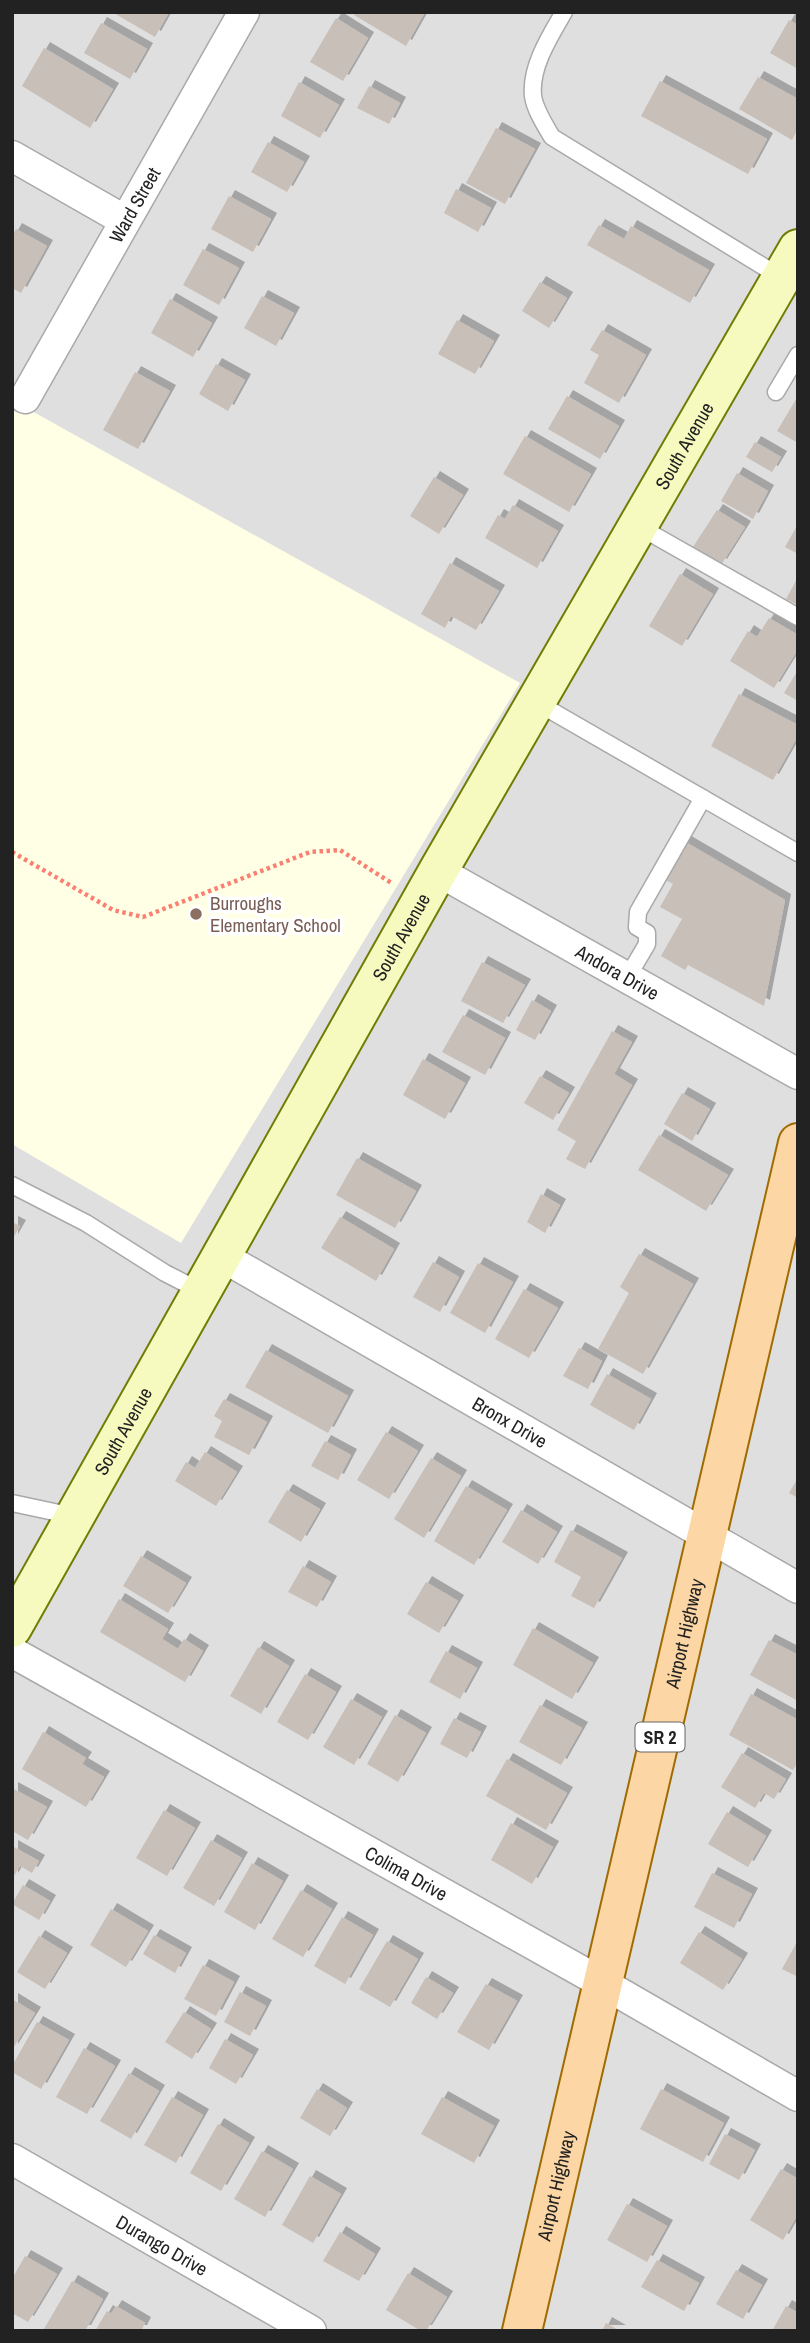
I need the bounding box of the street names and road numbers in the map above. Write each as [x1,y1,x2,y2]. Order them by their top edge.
street label: Ward Street [103,162,167,247]
street label: South Avenue [649,397,720,494]
street label: South Avenue [366,888,436,986]
street label: Andora Drive [570,938,664,1006]
street label: South Avenue [88,1382,158,1480]
street label: Bronx Drive [468,1390,552,1454]
street label: Airport Highway [658,1576,709,1692]
road number: SR 2 [636,1722,684,1752]
street label: Colima Drive [360,1840,452,1907]
street label: Airport Highway [530,2128,581,2244]
street label: Durango Drive [112,2209,212,2282]

